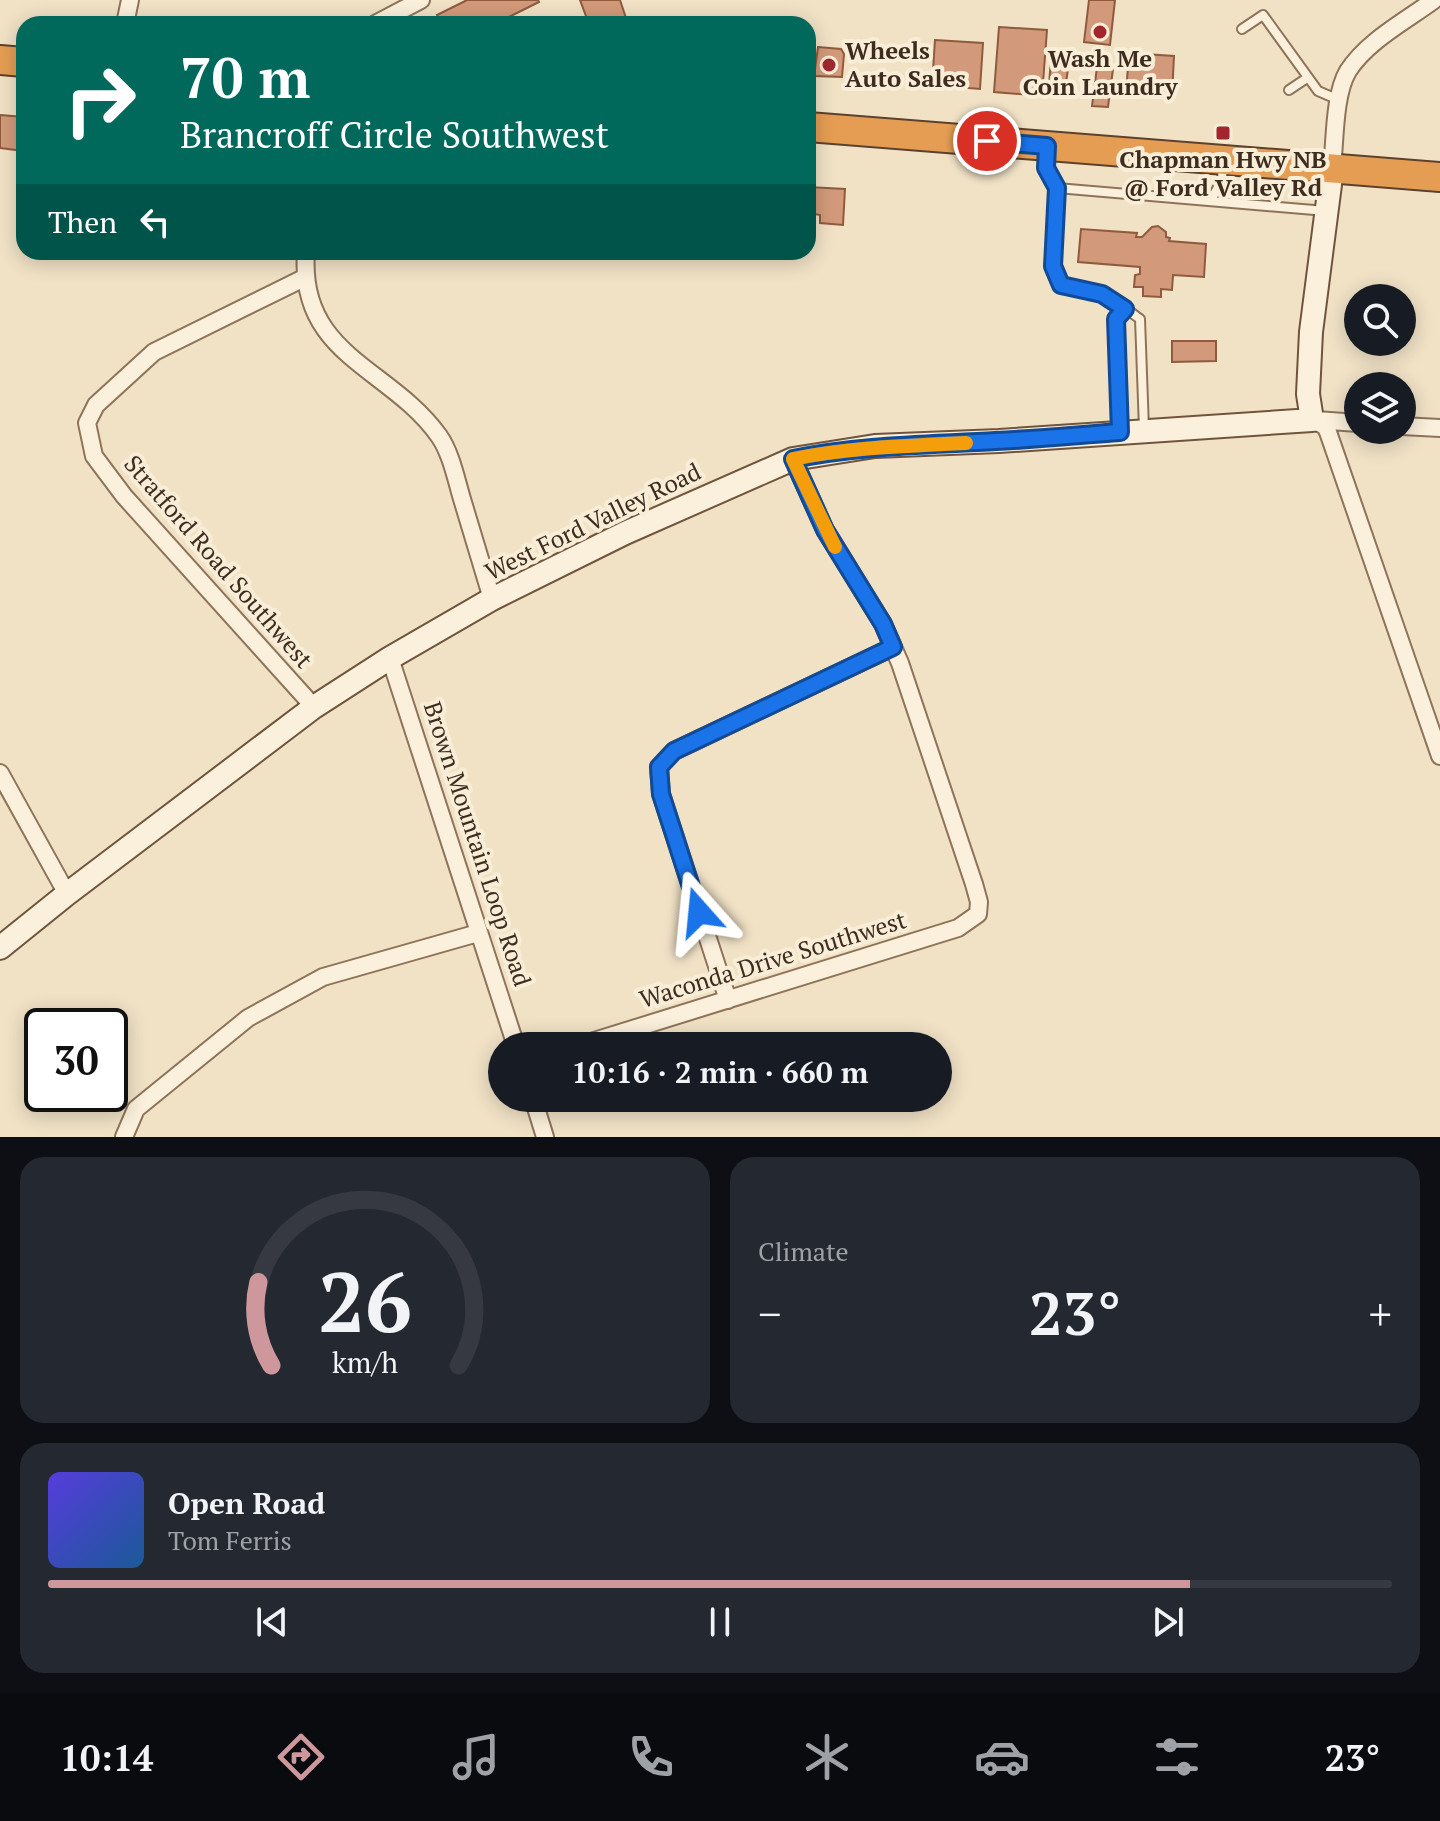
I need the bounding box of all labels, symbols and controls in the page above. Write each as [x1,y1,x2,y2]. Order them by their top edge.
marker: Wash Me Coin Laundry [1091,23,1109,41]
place label: Wheels Auto Sales [845,34,966,94]
text: 70 m [180,40,310,114]
place label: Wash Me Coin Laundry [1023,42,1179,102]
icon: right [48,48,152,152]
marker: Wheels Auto Sales [820,56,838,74]
pin [953,107,1021,175]
text: Brancroff Circle Southwest [180,111,609,158]
icon: arrive [965,119,1009,163]
marker: Chapman Hwy NB @ Ford Valley Rd [1214,124,1232,142]
place label: Chapman Hwy NB @ Ford Valley Rd [1119,143,1327,203]
icon: left [133,200,177,244]
text: Then [48,202,117,242]
map controls [1344,284,1416,444]
button: search [1344,284,1416,356]
button: layers [1344,372,1416,444]
street label: Stratford Road Southwest [117,448,320,675]
street label: West Ford Valley Road [479,455,706,587]
street label: Brown Mountain Loop Road [417,697,539,990]
position arrow [657,870,741,954]
street label: Waconda Drive Southwest [636,903,910,1015]
speed limit sign: 30 [24,1008,128,1112]
text: 10:16 · 2 min · 660 m [572,1052,868,1092]
text: Climate [758,1234,849,1268]
text: 26 [318,1246,412,1356]
text: 23° [1029,1273,1121,1352]
text: − [758,1284,781,1343]
text: + [1369,1284,1392,1343]
text: km/h [332,1343,398,1381]
text: Open Road [168,1483,325,1523]
text: Tom Ferris [168,1523,292,1557]
icon: previous [250,1600,294,1644]
icon: pause [698,1600,742,1644]
icon: next [1146,1600,1190,1644]
icon: directions [273,1729,329,1785]
icon: music [448,1729,504,1785]
icon: phone [623,1729,679,1785]
icon: climate [799,1729,855,1785]
icon: car [974,1729,1030,1785]
icon: filters [1149,1729,1205,1785]
text: 10:14 [60,1734,153,1781]
text: 23° [1325,1734,1380,1781]

